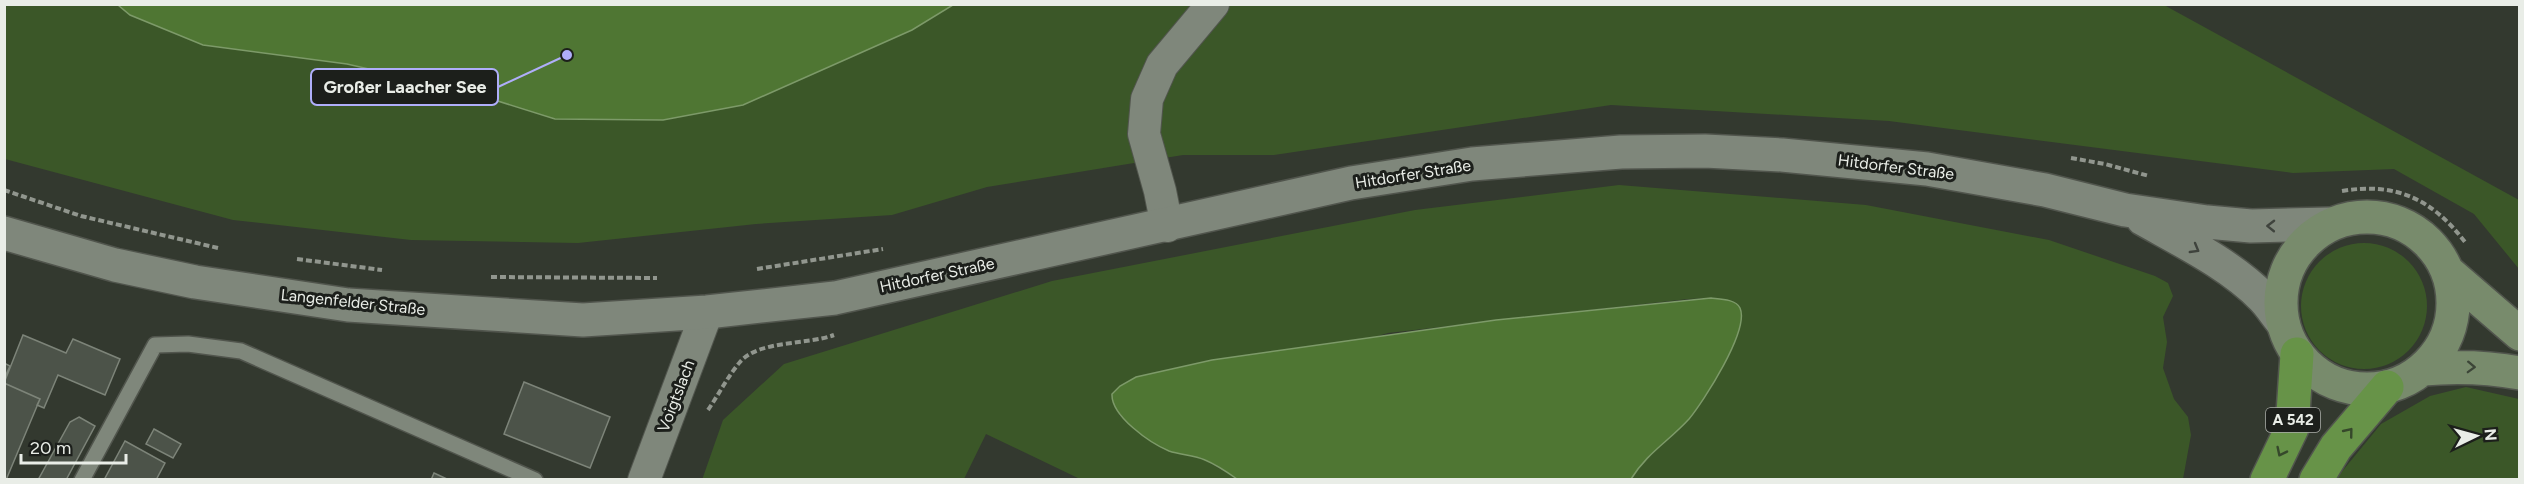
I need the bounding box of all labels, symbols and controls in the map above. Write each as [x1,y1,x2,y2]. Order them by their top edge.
callout: Großer Laacher See [311,69,498,105]
text: Großer Laacher See [323,76,487,98]
street label: Hitdorfer Straße [1837,150,1955,184]
street label: Hitdorfer Straße [1354,155,1472,193]
one-way arrow [2266,220,2275,233]
one-way arrow [2189,241,2199,253]
street label: Hitdorfer Straße [878,253,996,296]
street label: Langenfelder Straße [280,285,426,319]
street label: Voigtslach [654,357,698,435]
one-way arrow [2467,361,2476,373]
north arrow [2446,406,2506,466]
road number: A 542 [2266,408,2320,432]
scale bar [21,427,126,465]
one-way arrow [2342,428,2353,439]
text: N [2480,428,2500,442]
text: 20 m [30,437,71,459]
one-way arrow [2276,445,2288,456]

